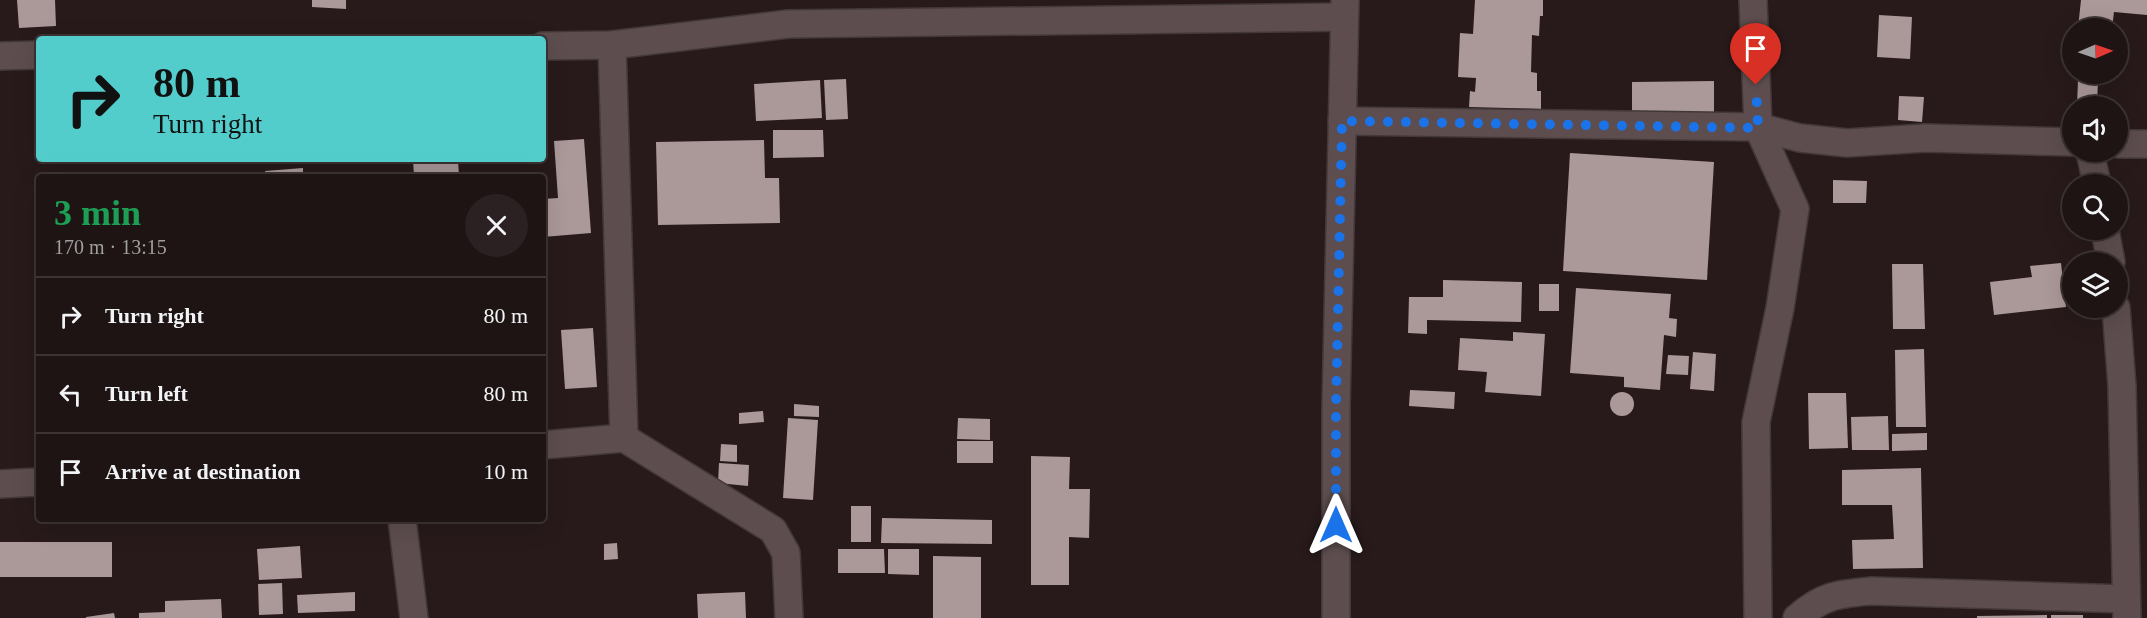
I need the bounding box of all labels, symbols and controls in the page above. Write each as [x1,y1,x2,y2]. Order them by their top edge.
north arrow [2062,18,2128,84]
map controls [2062,18,2128,318]
pin [1730,23,1781,85]
icon: arrive [1739,32,1772,65]
icon: right [54,60,132,138]
text: 80 m [153,60,241,106]
button: sound [2062,96,2128,162]
text: Turn right [153,109,262,139]
button: search [2062,174,2128,240]
text: 3 min [54,193,141,233]
button: close [465,194,528,257]
text: 170 m · 13:15 [54,236,167,258]
button: layers [2062,252,2128,318]
icon: right [54,300,87,333]
text: Turn right [105,303,204,328]
text: 80 m [483,303,528,328]
icon: left [54,378,87,411]
text: Turn left [105,381,188,406]
text: 80 m [483,381,528,406]
icon: arrive [54,456,87,489]
text: Arrive at destination [105,459,301,484]
text: 10 m [483,459,528,484]
position arrow [1304,493,1368,557]

